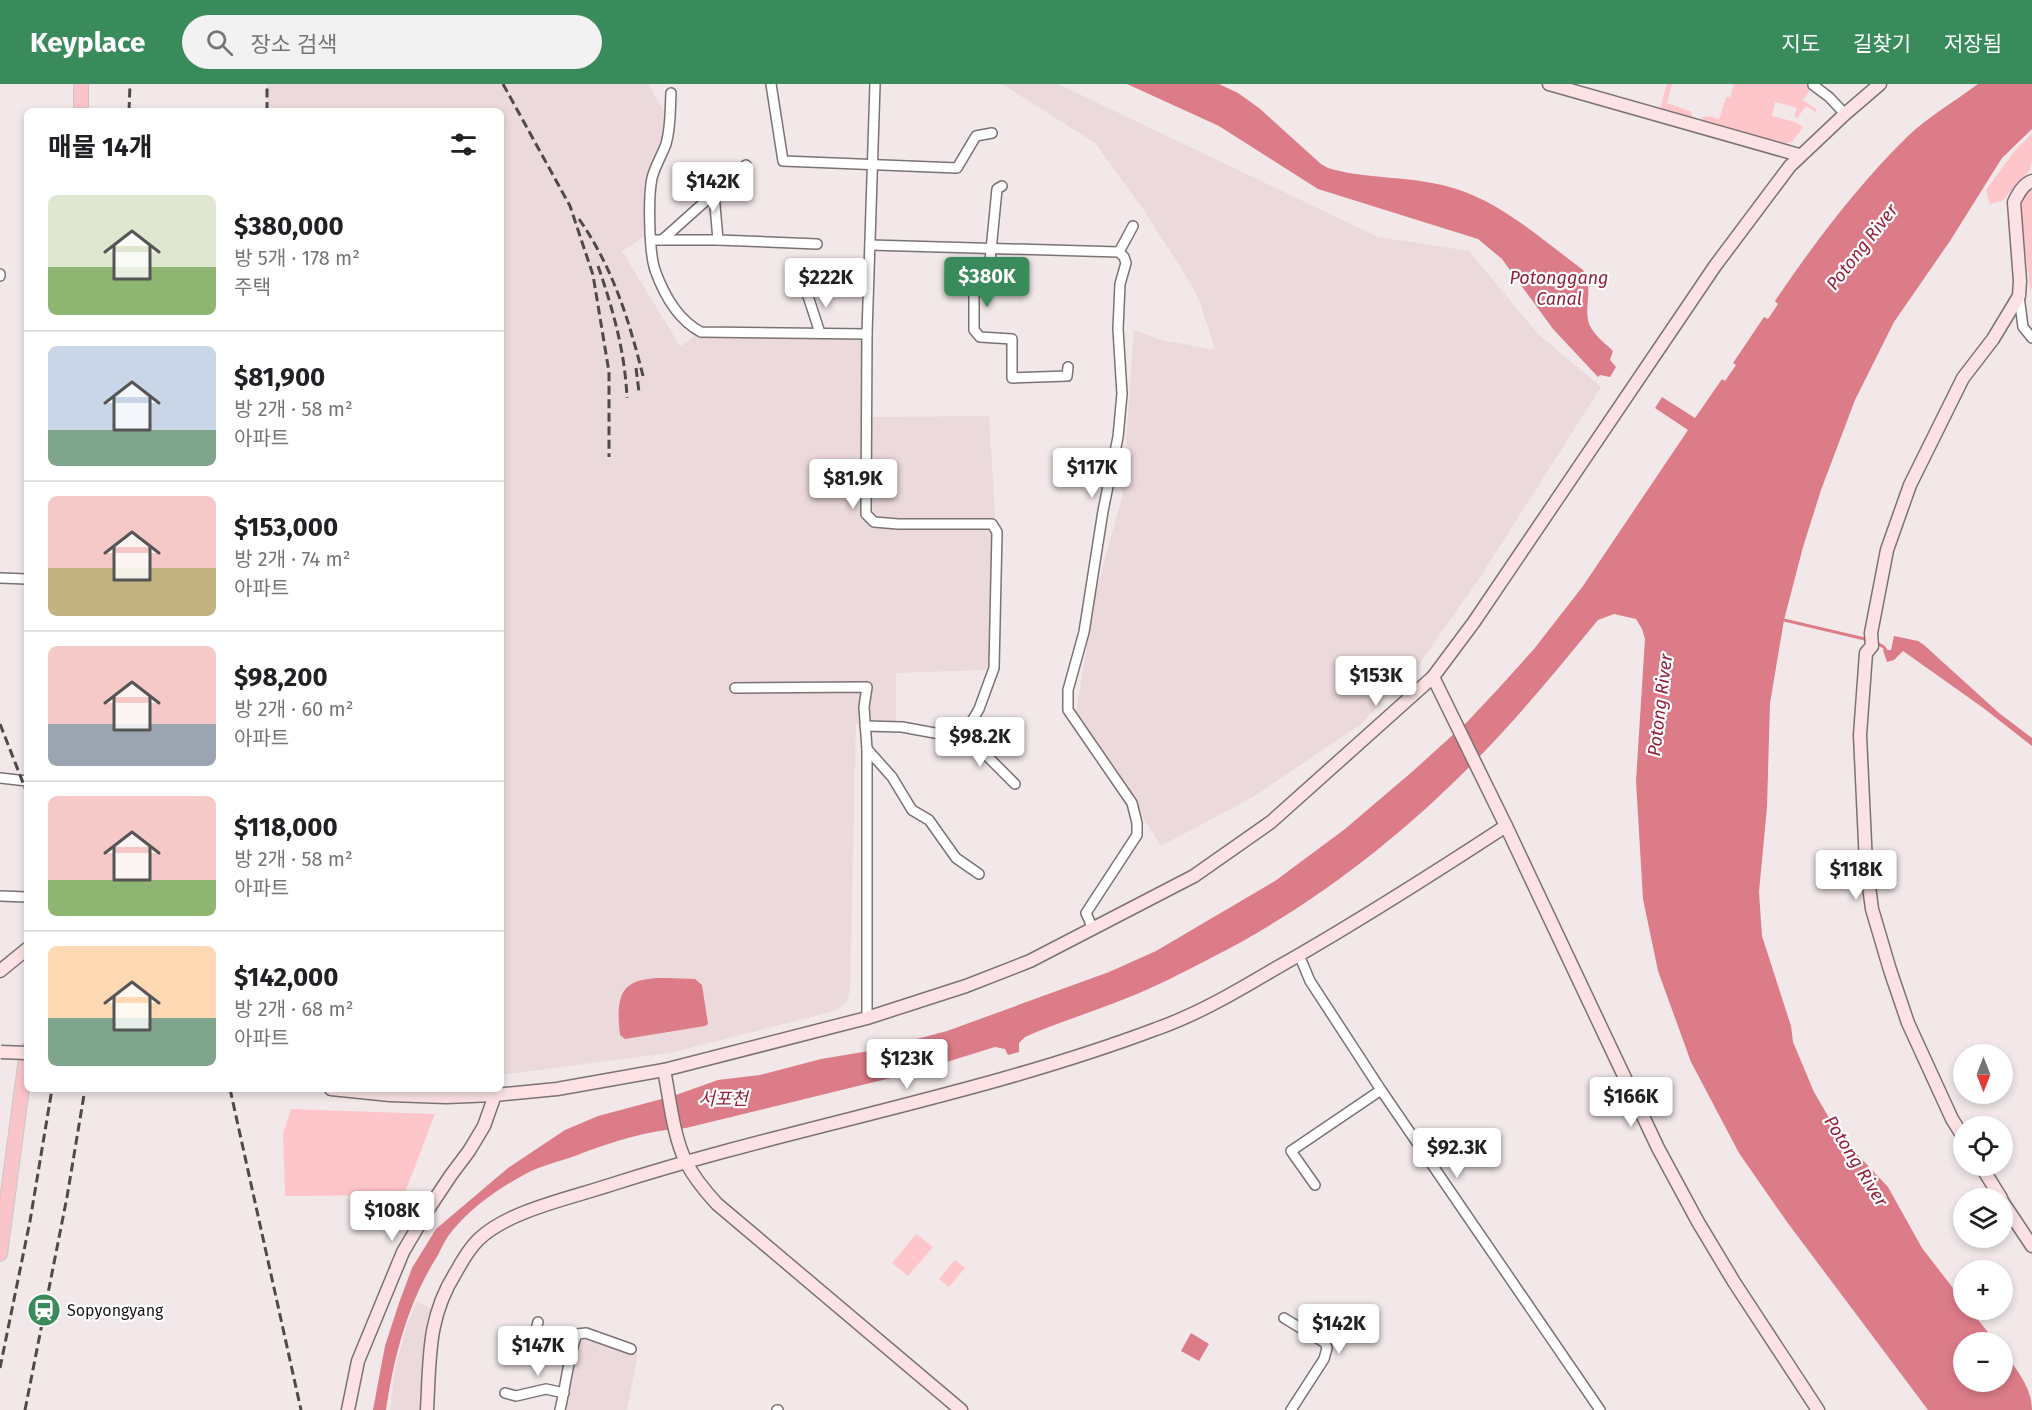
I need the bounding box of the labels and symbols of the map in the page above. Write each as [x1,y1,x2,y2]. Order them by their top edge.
pin: $142K [671,162,755,213]
water label: Potong River [1822,199,1903,294]
pin: $380K [945,257,1029,308]
pin: $222K [784,258,868,309]
water label: Potonggang Canal [1509,267,1609,310]
pin: $117K [1050,448,1134,499]
pin: $81.9K [804,459,902,510]
water label: Potong River [1643,651,1677,757]
pin: $153K [1334,656,1418,707]
pin: $98.2K [931,717,1029,768]
pin: $118K [1814,850,1898,901]
pin: $123K [865,1039,949,1090]
north arrow [1953,1044,2013,1104]
pin: $166K [1589,1077,1673,1128]
water label: 서포천 [698,1088,750,1110]
water label: Potong River [1819,1112,1893,1211]
pin: $92.3K [1408,1128,1506,1179]
pin: $108K [350,1191,434,1242]
station icon: Sopyongyang [26,1292,62,1328]
place label: Sopyongyang [67,1301,164,1320]
pin: $142K [1297,1304,1381,1355]
pin: $147K [496,1326,580,1377]

